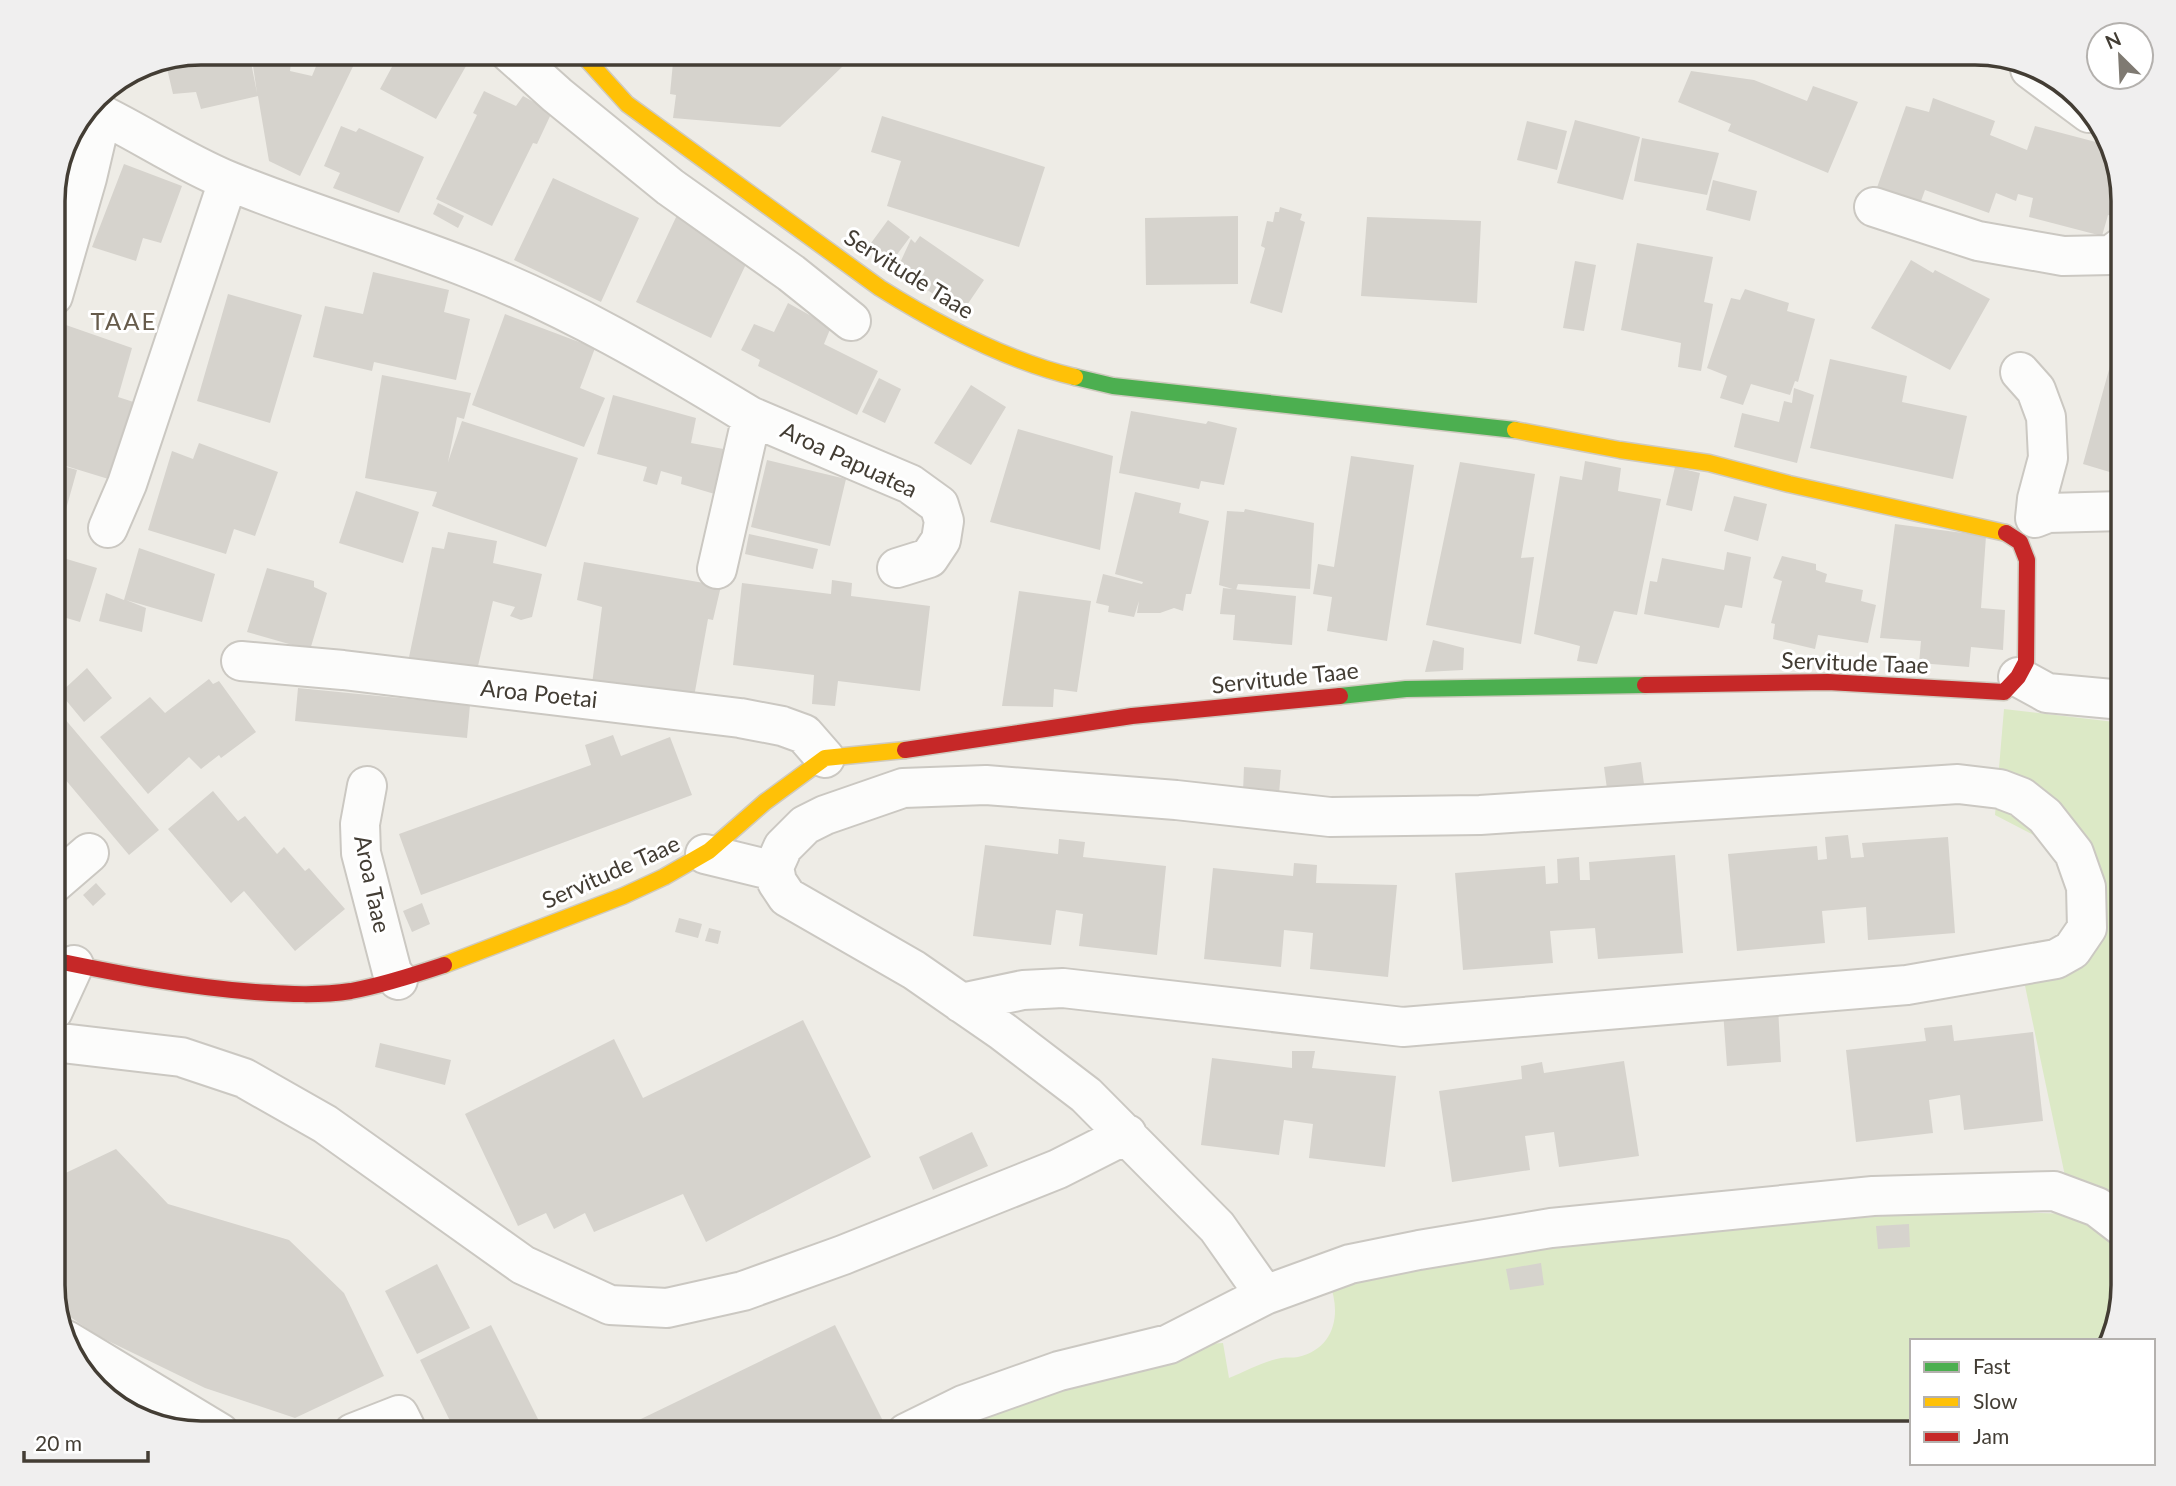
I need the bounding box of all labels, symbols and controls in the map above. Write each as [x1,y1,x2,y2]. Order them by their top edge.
north arrow [2085,21,2155,91]
text: N [2102,27,2124,53]
street label: Servitude Taae [840,222,980,324]
district label: TAAE [91,306,157,335]
street label: Aroa Papuatea [777,415,922,503]
street label: Servitude Taae [1781,645,1929,679]
street label: Servitude Taae [1210,655,1360,699]
street label: Aroa Poetai [479,673,599,713]
street label: Servitude Taae [537,828,684,914]
street label: Aroa Taae [349,832,397,935]
legend [1910,1339,2155,1465]
text: Fast [1973,1353,2011,1378]
text: Slow [1973,1388,2018,1413]
scale bar [24,1420,149,1464]
text: Jam [1973,1423,2009,1448]
text: 20 m [35,1430,82,1455]

